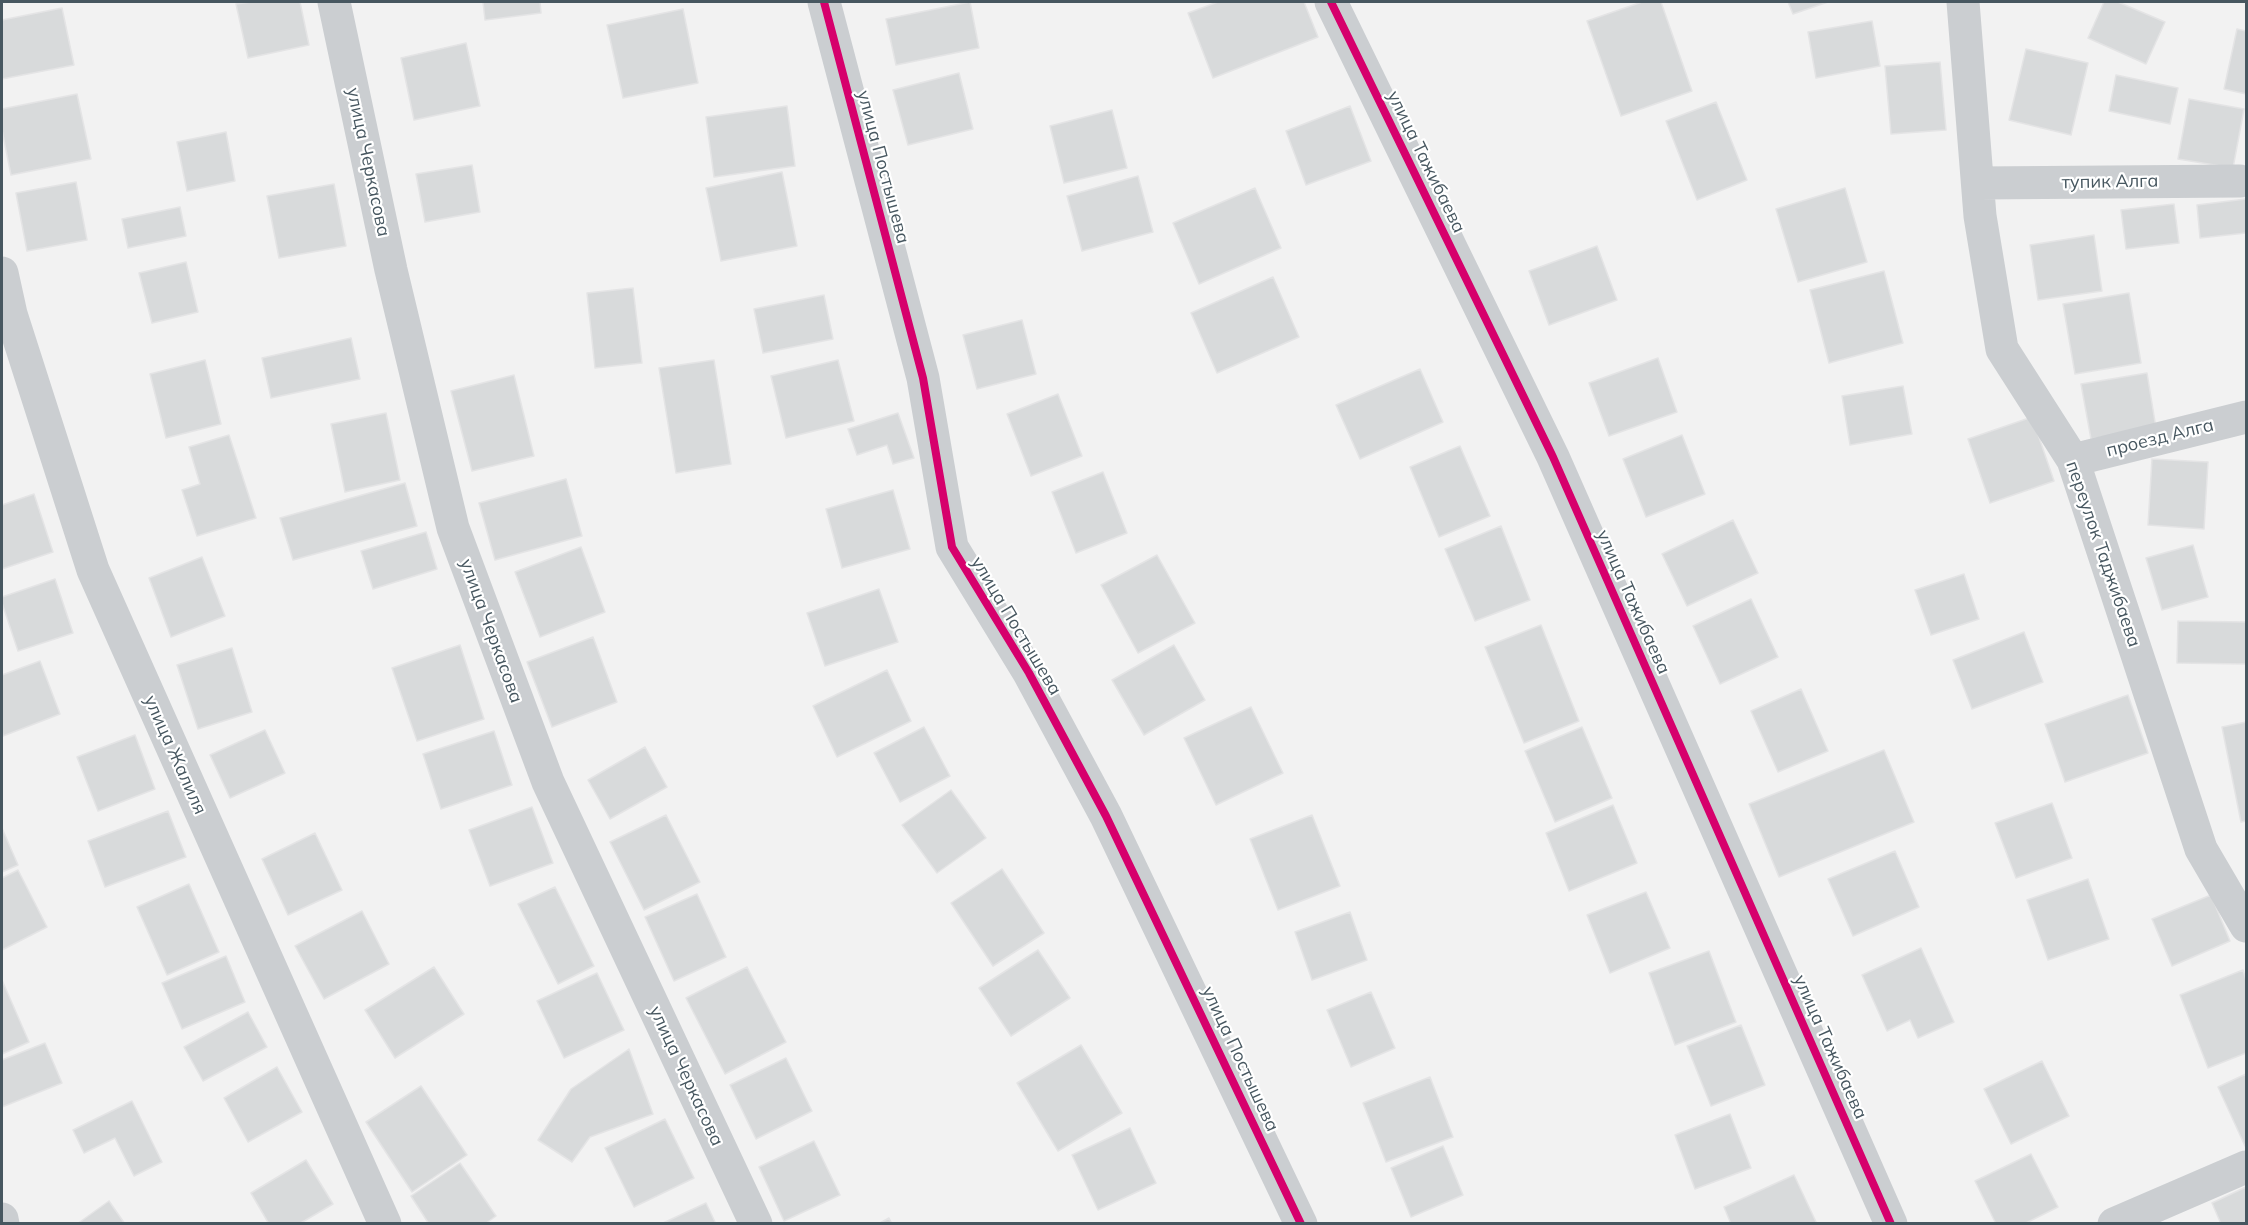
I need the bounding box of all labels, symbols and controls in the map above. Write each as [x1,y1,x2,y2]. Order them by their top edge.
street label: улица Черкасова [342,86,394,238]
street label: улица Тажибаева [1382,87,1470,237]
street label: улица Постышева [852,88,914,246]
street label: тупик Алга [2062,170,2158,194]
street label: проезд Алга [2104,414,2216,462]
street label: переулок Таджибаева [2061,458,2145,650]
street label: улица Тажибаева [1592,527,1674,677]
street label: улица Постышева [966,553,1066,699]
street label: улица Черкасова [455,556,527,706]
street label: улица Жалиля [139,692,211,818]
street label: улица Тажибаева [1789,972,1871,1122]
street label: улица Постышева [1197,983,1283,1135]
street label: улица Черкасова [644,1003,728,1149]

